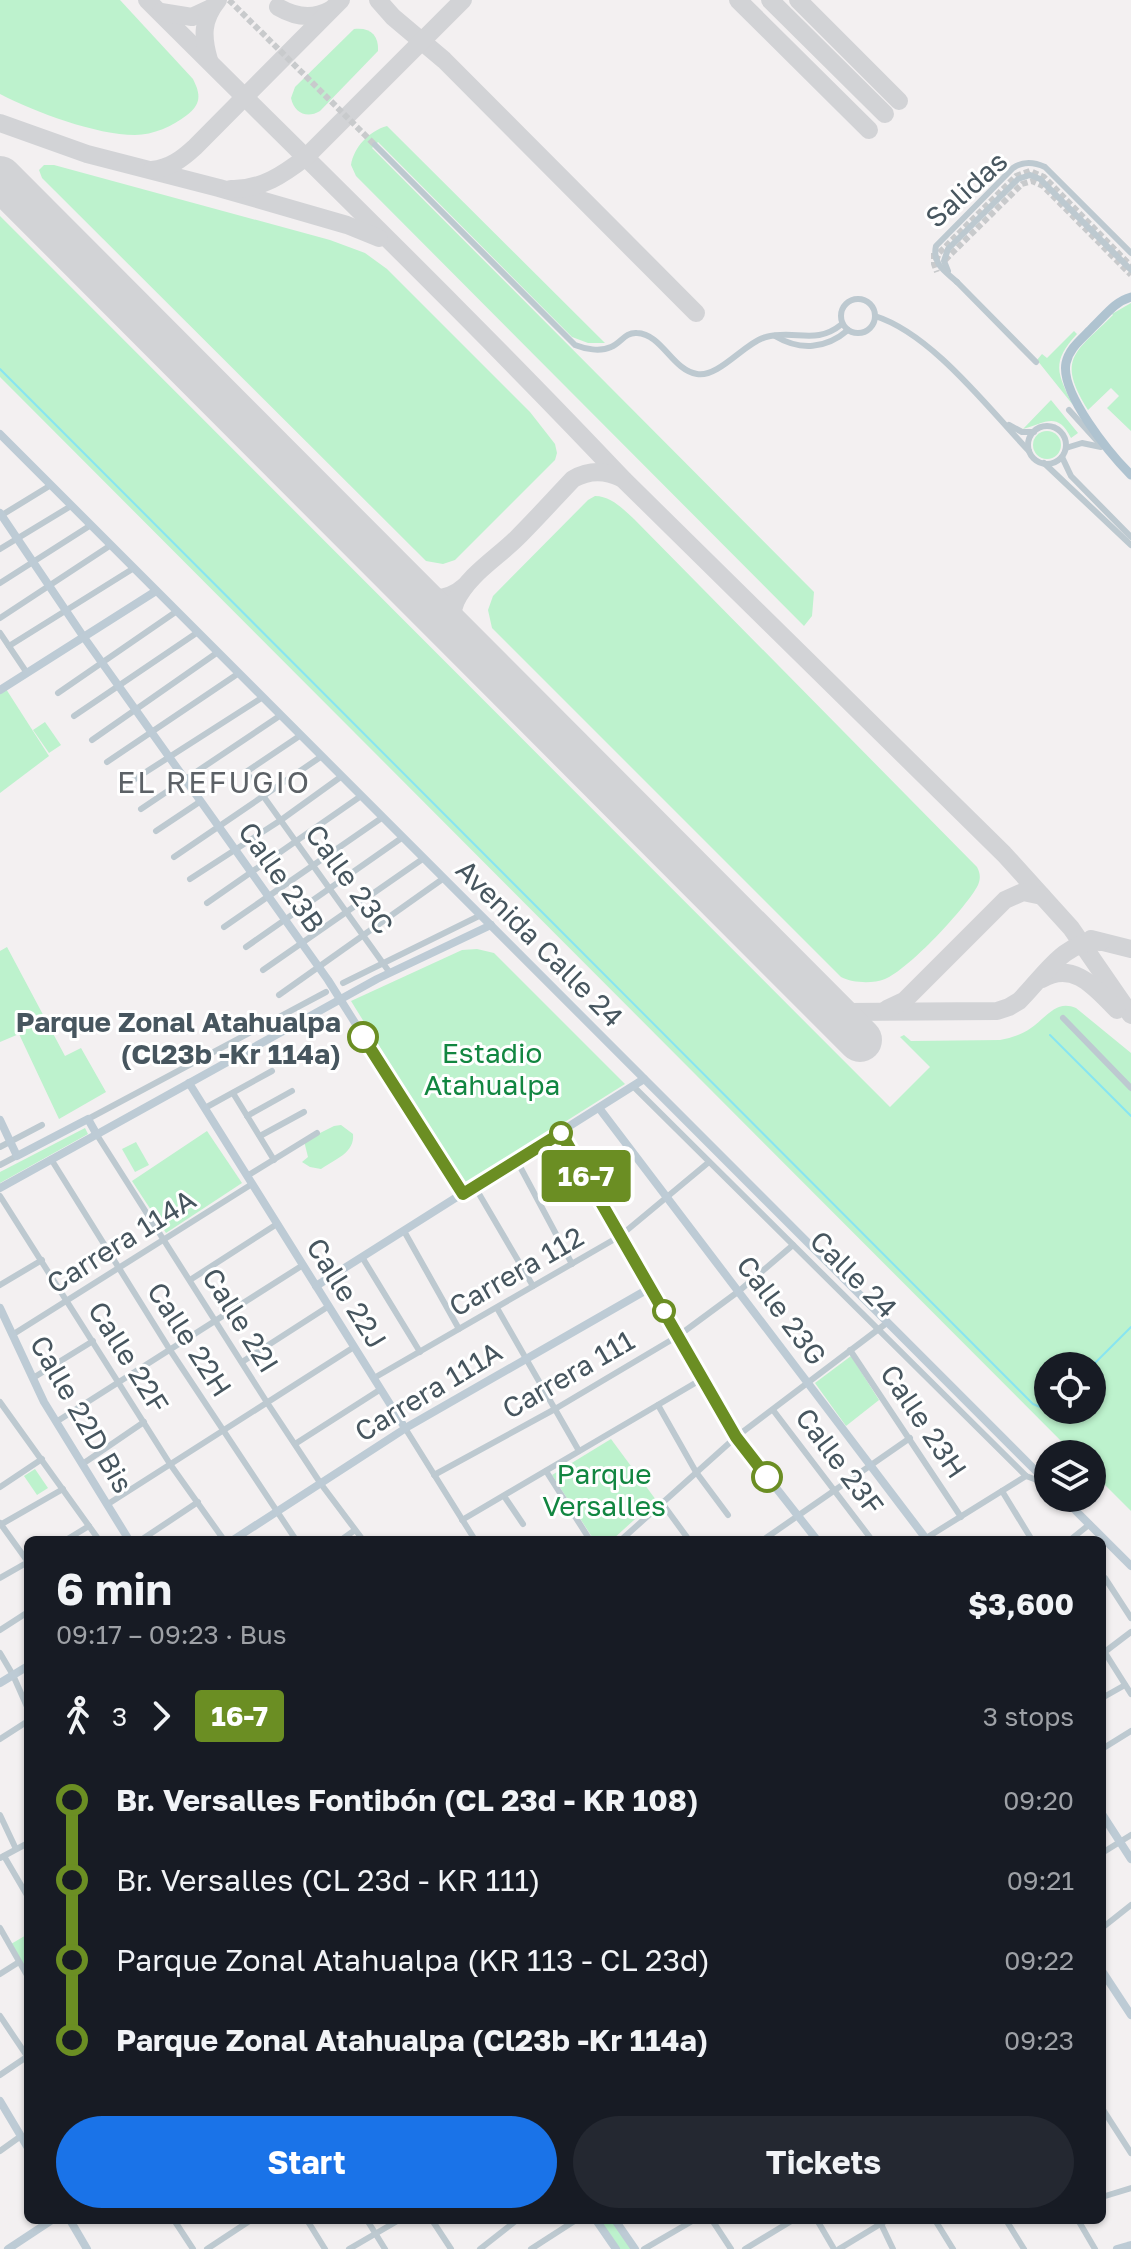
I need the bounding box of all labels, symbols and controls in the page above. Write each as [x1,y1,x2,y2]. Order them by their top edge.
street label: Salidas [919,144,1013,234]
district label: EL REFUGIO [117,764,311,800]
street label: Calle 23B [232,815,332,939]
street label: Calle 23C [299,818,401,940]
street label: Avenida Calle 24 [450,853,630,1033]
place label: Parque Zonal Atahualpa (Cl23b -Kr 114a) [16,1005,341,1070]
marker: Parque Zonal Atahualpa (Cl23b -Kr 114a) [348,1022,378,1052]
park label: Estadio Atahualpa [424,1036,560,1101]
unlabelled marker [550,1122,572,1144]
line badge: 16-7 [530,1150,642,1202]
text: 16-7 [558,1159,614,1192]
street label: Carrera 114A [41,1182,202,1300]
street label: Carrera 112 [443,1219,589,1323]
street label: Calle 24 [804,1224,904,1324]
street label: Calle 22J [300,1232,394,1354]
street label: Calle 23G [730,1249,834,1371]
street label: Calle 22I [196,1262,286,1378]
street label: Calle 22H [141,1276,239,1402]
street label: Calle 22F [82,1295,176,1419]
unlabelled marker [653,1300,675,1322]
street label: Carrera 111 [496,1323,640,1425]
street label: Calle 22D Bis [24,1330,140,1498]
street label: Carrera 111A [349,1334,508,1448]
map controls [1034,1352,1106,1512]
button: locate [1034,1352,1106,1424]
street label: Calle 23H [874,1358,974,1484]
street label: Calle 23F [789,1401,891,1521]
button: layers [1034,1440,1106,1512]
park label: Parque Versalles [542,1457,666,1522]
unlabelled marker [752,1462,782,1492]
text: 6 min [56,1562,172,1615]
text: $3,600 [968,1586,1074,1622]
text: 09:17 – 09:23 · Bus [56,1619,287,1650]
icon: walk [56,1694,100,1738]
icon: forward [139,1694,183,1738]
text: 16-7 [211,1699,268,1732]
text: 3 [112,1701,127,1732]
text: 3 stops [983,1701,1074,1732]
text: Br. Versalles Fontibón (CL 23d - KR 108) [116,1782,698,1818]
text: 09:20 [1003,1785,1074,1816]
text: Br. Versalles (CL 23d - KR 111) [116,1862,541,1898]
text: 09:21 [1007,1865,1074,1896]
text: Parque Zonal Atahualpa (KR 113 - CL 23d) [116,1942,710,1978]
text: 09:22 [1004,1945,1074,1976]
text: Parque Zonal Atahualpa (Cl23b -Kr 114a) [116,2022,708,2058]
text: 09:23 [1004,2025,1074,2056]
button: Start [56,2116,557,2208]
button: Tickets [573,2116,1074,2208]

